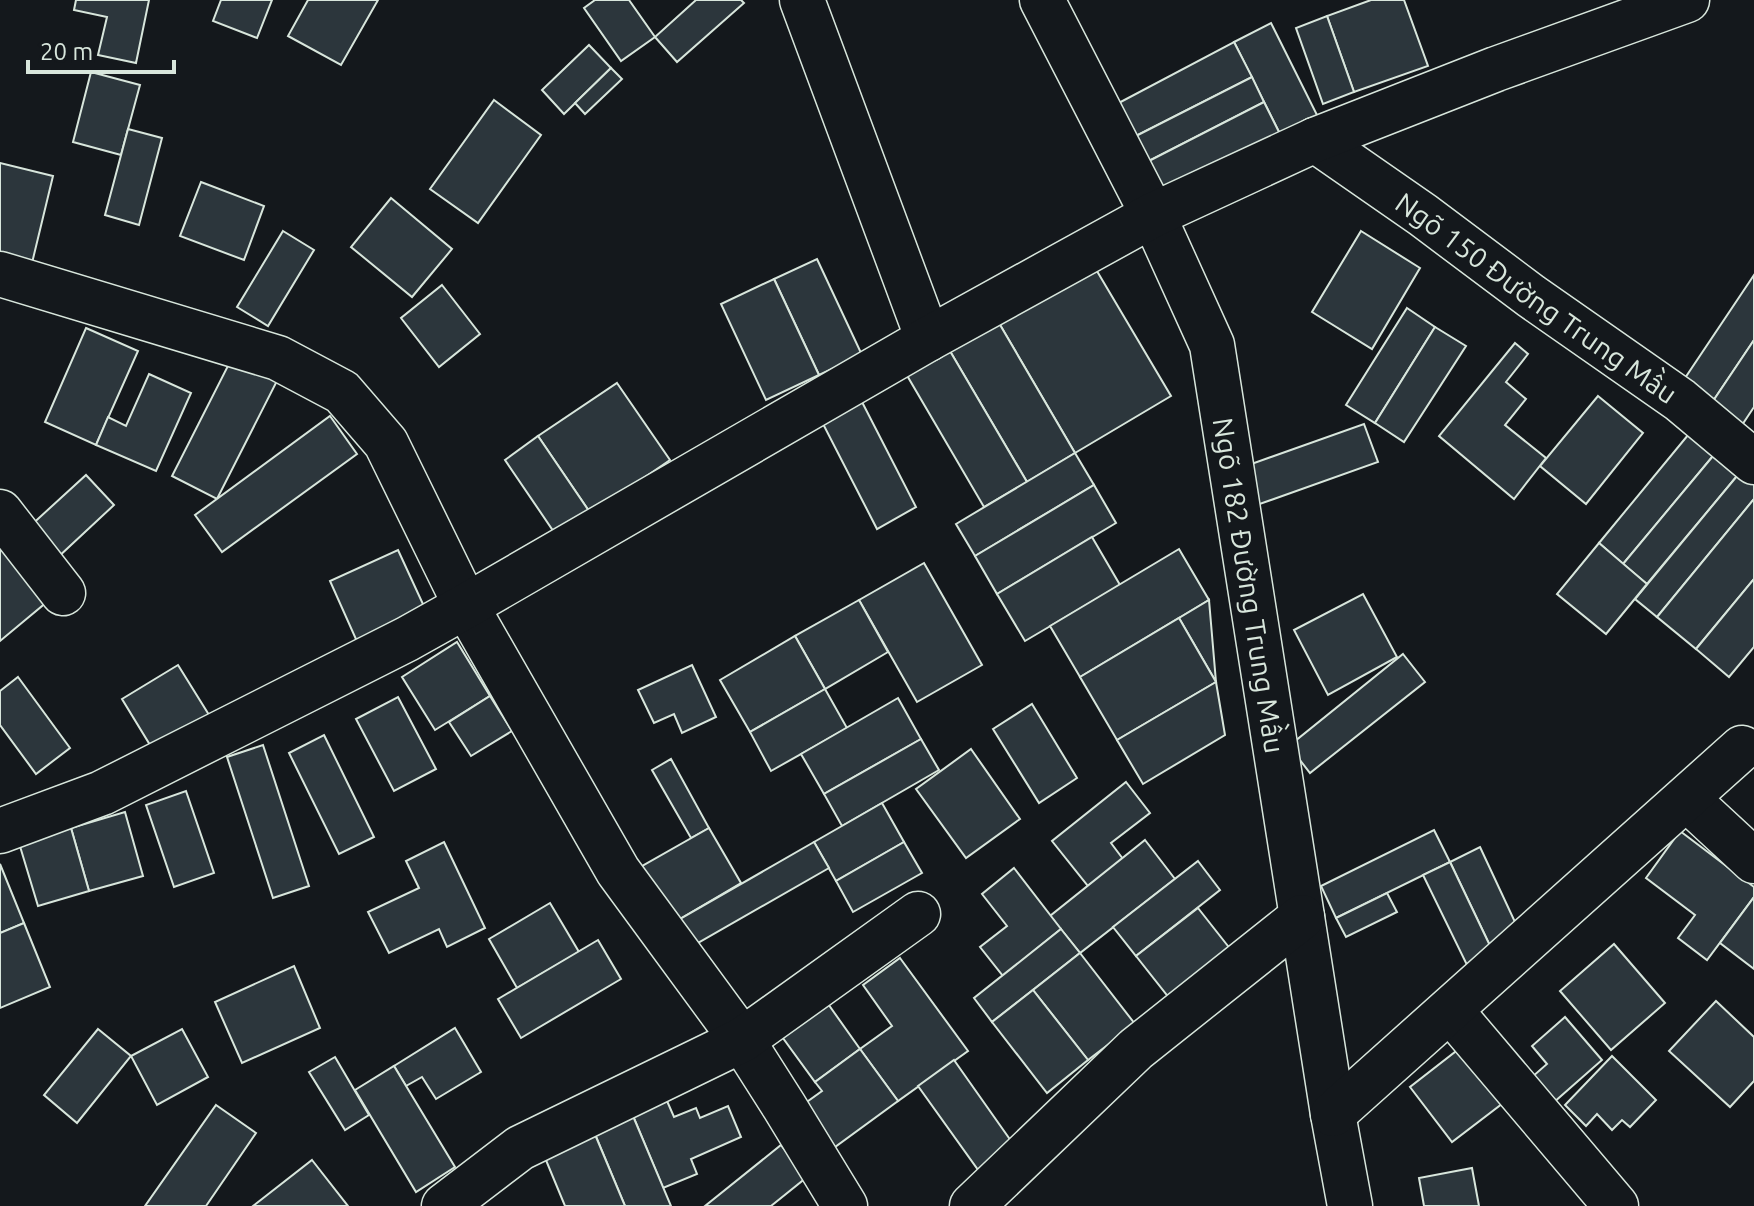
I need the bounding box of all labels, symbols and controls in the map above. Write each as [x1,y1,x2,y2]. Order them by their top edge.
scale bar [28,24,174,74]
text: 20 m [40,38,93,65]
street label: Ngõ 150 Đường Trung Mầu [1390,186,1683,409]
street label: Ngõ 182 Đường Trung Mầu [1208,415,1292,755]

